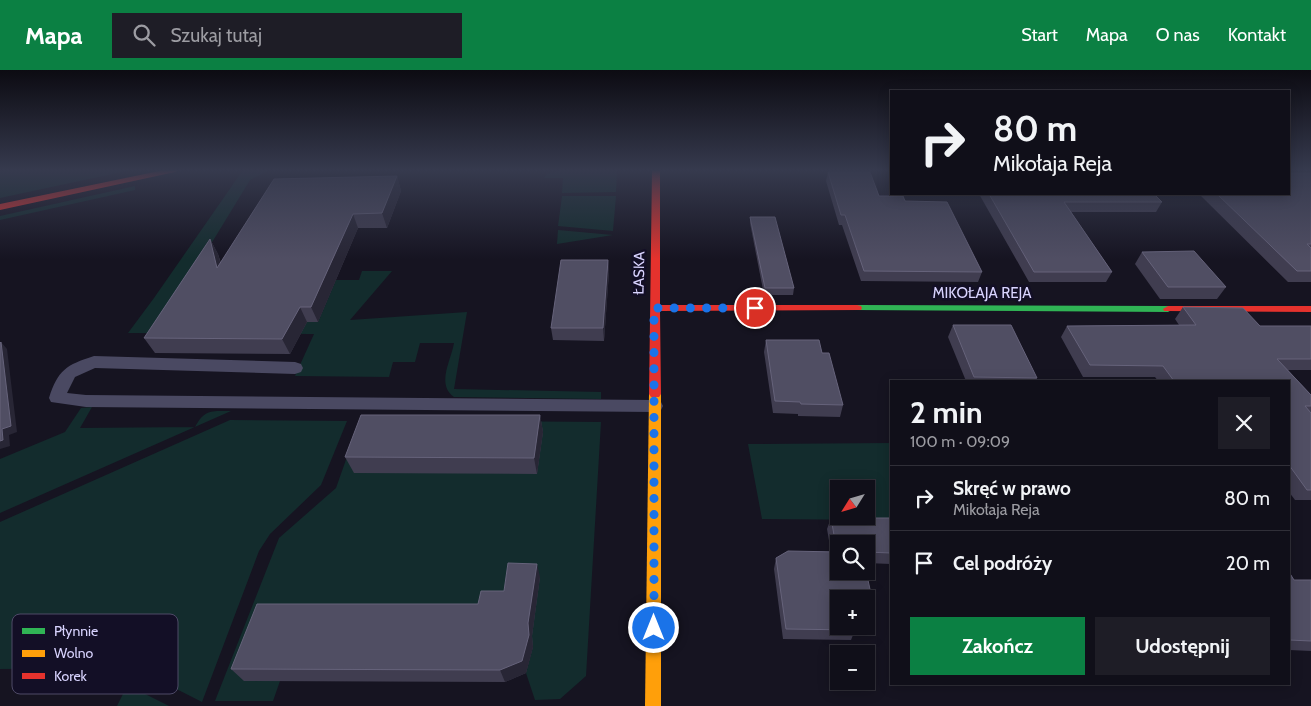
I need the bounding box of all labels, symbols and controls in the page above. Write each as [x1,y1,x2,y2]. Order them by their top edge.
search box [112,13,462,58]
text: Mapa [25,21,82,50]
icon: search [130,21,158,49]
text: Szukaj tutaj [170,24,262,47]
text: Start [1021,24,1058,46]
text: Mapa [1086,24,1128,46]
text: O nas [1156,24,1200,46]
text: Kontakt [1228,24,1286,46]
text: 80 m [993,107,1077,150]
icon: right [910,110,975,175]
text: Mikołaja Reja [993,150,1112,177]
street label: ŁASKA [630,250,648,295]
street label: MIKOŁAJA REJA [932,284,1032,302]
pin [734,287,776,329]
icon: arrive [741,294,769,322]
text: 2 min [910,394,982,431]
button: close [1218,397,1270,449]
text: 100 m · 09:09 [910,432,1010,451]
text: Skręć w prawo [953,477,1071,500]
north arrow [830,480,875,525]
map controls [830,480,875,690]
icon: right [910,484,938,512]
text: 80 m [1224,487,1270,510]
text: Mikołaja Reja [953,500,1040,519]
button: search [830,535,875,580]
icon: arrive [910,549,938,577]
text: Cel podróży [953,552,1052,575]
text: 20 m [1226,552,1270,575]
button: + [830,590,875,635]
position arrow [627,601,679,653]
legend [12,614,178,694]
button: Zakończ [910,617,1085,675]
button: Udostępnij [1095,617,1270,675]
text: Płynnie [54,622,98,640]
text: Wolno [54,644,94,662]
button: − [830,645,875,690]
text: Korek [54,667,88,685]

